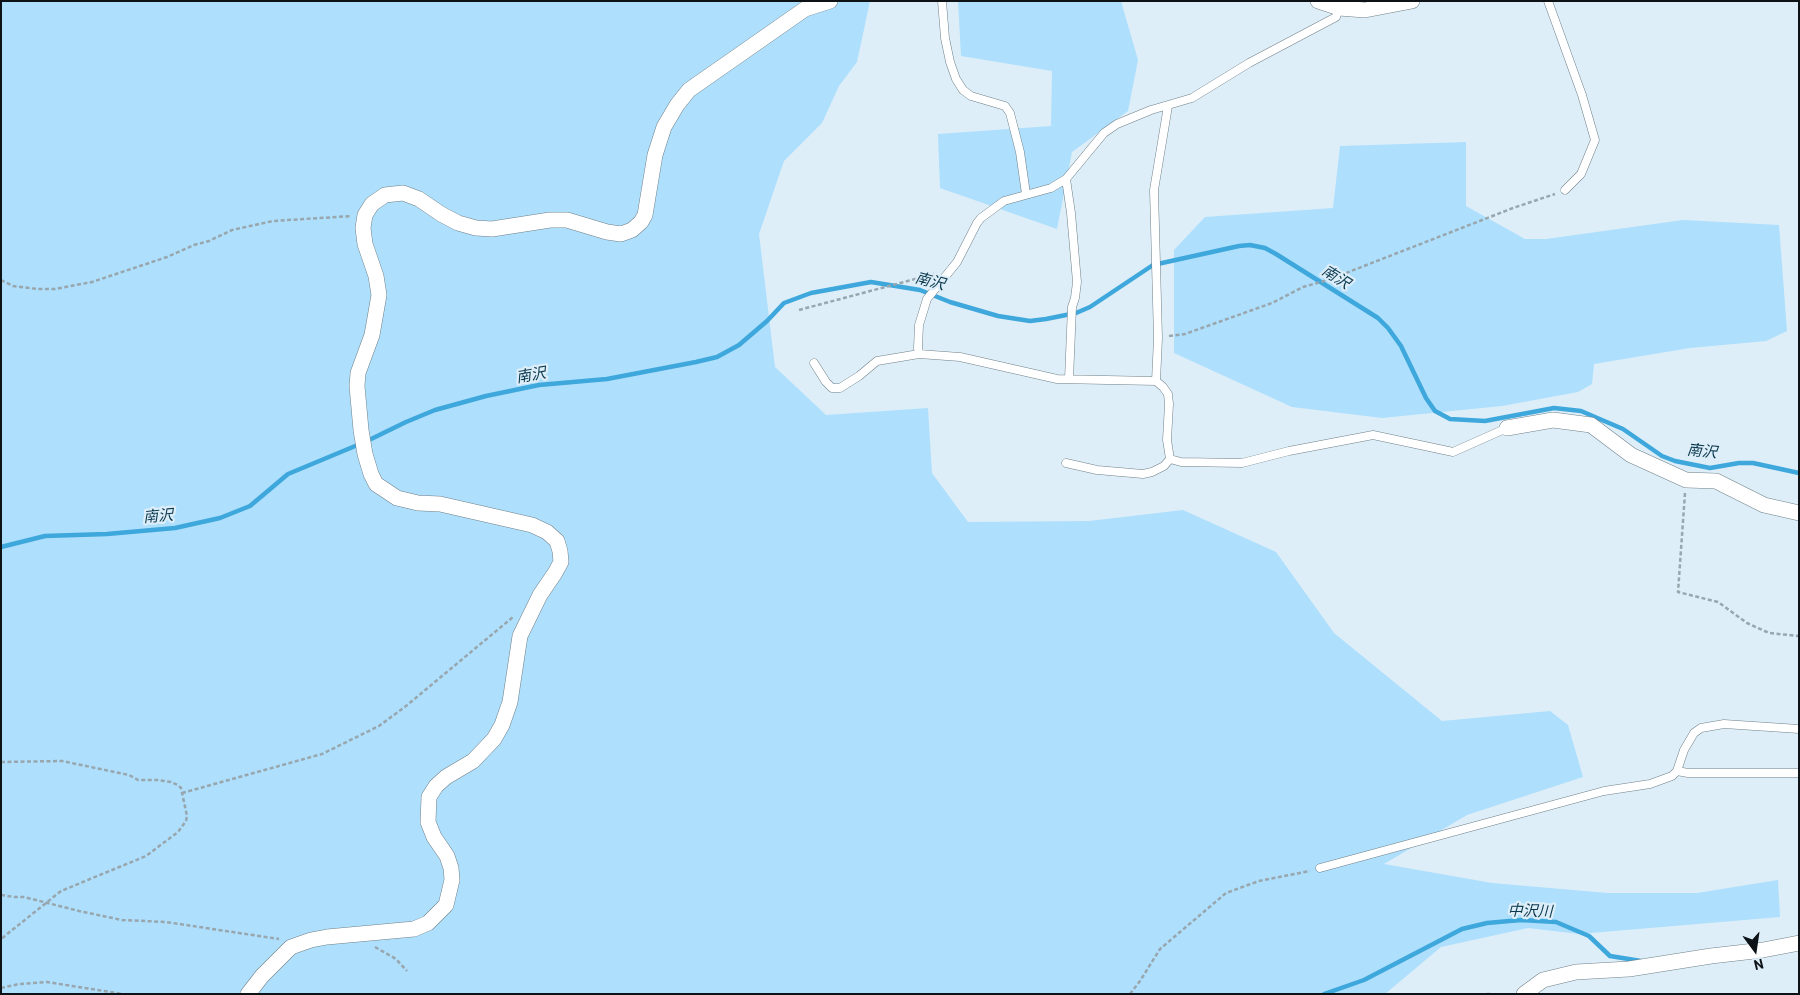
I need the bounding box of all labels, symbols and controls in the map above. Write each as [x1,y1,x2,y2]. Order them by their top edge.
water label: 南沢 [1319,261,1353,293]
water label: 南沢 [913,268,947,294]
water label: 南沢 [515,364,547,386]
water label: 南沢 [1686,440,1718,462]
water label: 南沢 [142,506,174,526]
water label: 中沢川 [1507,902,1553,920]
north arrow [1730,925,1780,975]
text: N [1752,956,1765,974]

